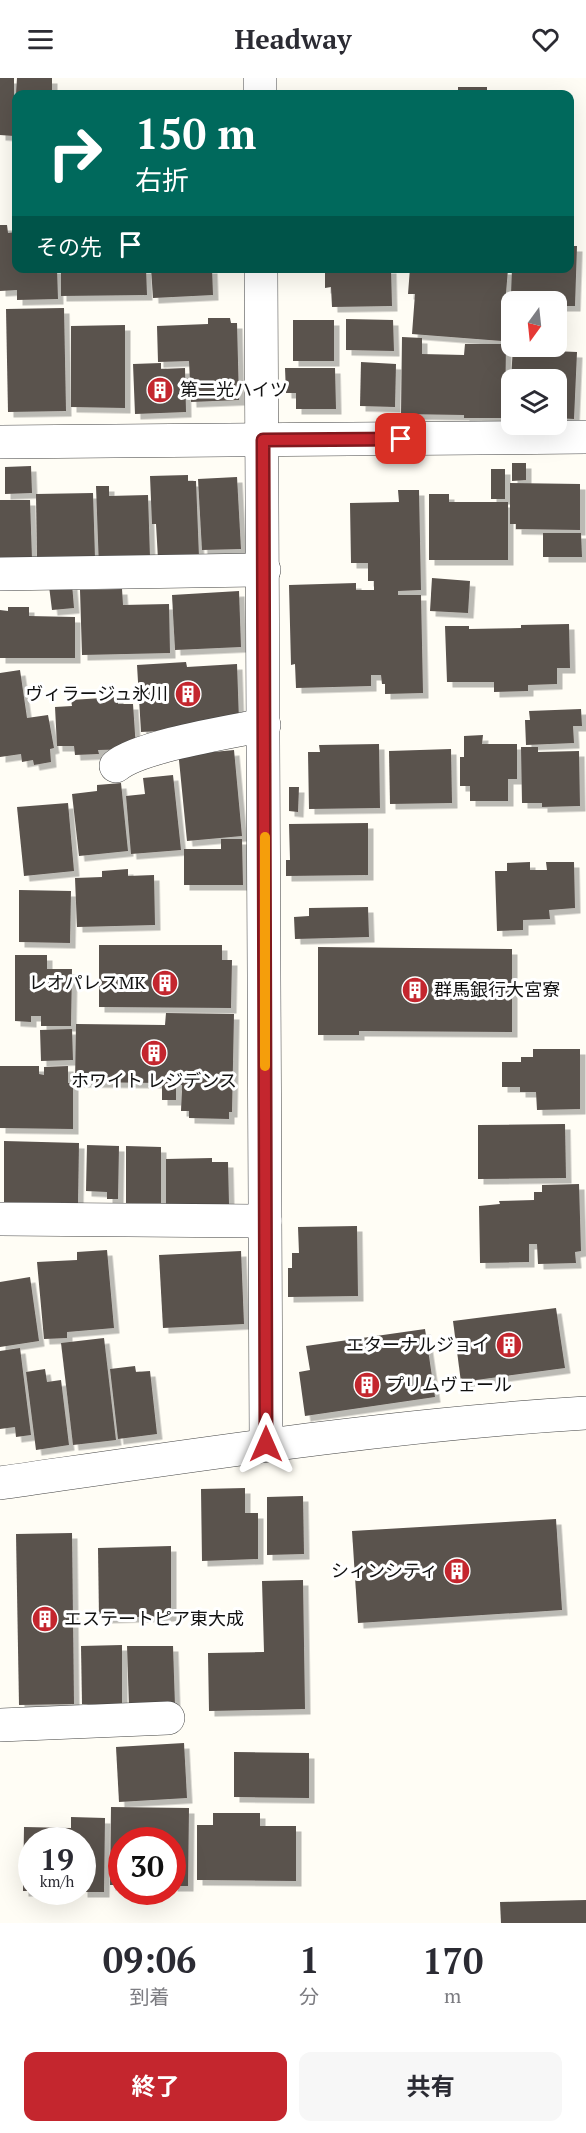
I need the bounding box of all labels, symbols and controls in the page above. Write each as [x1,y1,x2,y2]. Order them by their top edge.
text: Headway [235,21,351,57]
icon: menu [24,23,57,56]
icon: heart [529,23,562,56]
text: 150 m [135,105,256,161]
icon: right [36,114,114,192]
text: 右折 [135,162,189,198]
icon: arrive [114,228,147,261]
text: その先 [36,232,102,261]
north arrow [501,291,567,357]
map controls [501,291,567,435]
button: layers [501,369,567,435]
building icon: 第二光ハイツ [145,375,175,405]
place label: 第二光ハイツ [180,377,288,401]
pin [375,413,426,464]
icon: arrive [384,422,417,455]
building icon: ヴィラージュ氷川 [173,679,203,709]
place label: ヴィラージュ氷川 [26,681,168,705]
building icon: レオパレスMK [150,968,180,998]
place label: レオパレスMK [29,970,146,994]
building icon: 群馬銀行大宮寮 [400,975,430,1005]
place label: 群馬銀行大宮寮 [434,977,560,1001]
building icon: ホワイト レジデンス [139,1038,169,1068]
place label: ホワイト レジデンス [71,1068,237,1092]
building icon: エターナルジョイ [494,1330,524,1360]
place label: エターナルジョイ [346,1332,490,1356]
building icon: プリムヴェール [352,1370,382,1400]
place label: プリムヴェール [386,1372,512,1396]
position arrow [234,1412,298,1476]
building icon: シィンシティ [442,1556,472,1586]
place label: シィンシティ [331,1558,438,1582]
building icon: エステートピア東大成 [30,1604,60,1634]
place label: エステートピア東大成 [64,1606,244,1630]
speed limit sign: 30 [108,1827,186,1905]
text: 19 [40,1839,74,1879]
text: km/h [40,1871,74,1891]
text: 09:06 [103,1936,196,1983]
text: 1 [299,1936,320,1983]
text: 170 [422,1937,483,1984]
text: m [444,1982,461,2009]
text: 到着 [130,1983,170,2010]
text: 分 [299,1983,319,2010]
button: 終了 [24,2052,287,2121]
button: 共有 [299,2052,562,2121]

